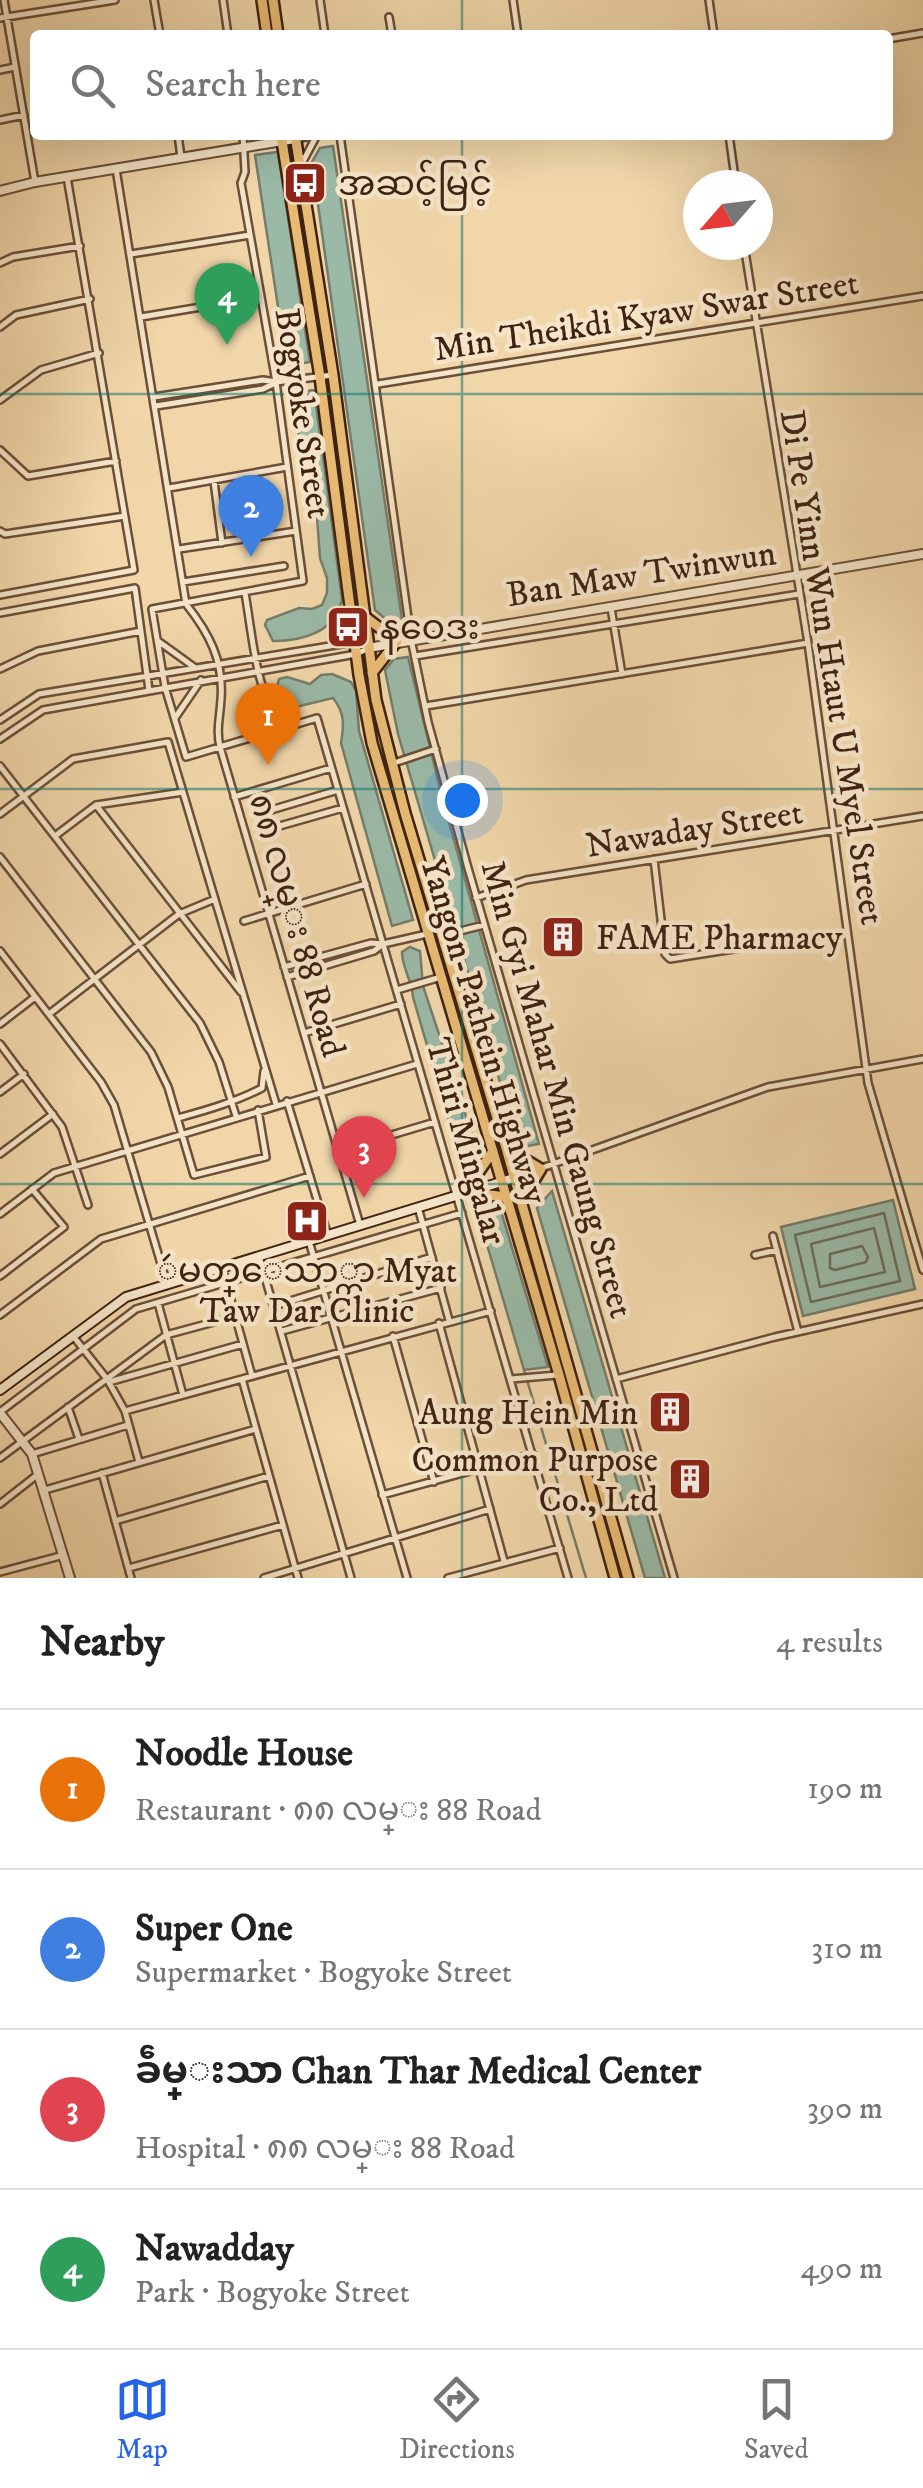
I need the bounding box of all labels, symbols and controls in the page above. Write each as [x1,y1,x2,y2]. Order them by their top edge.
search box [30,30,893,140]
icon: search [65,58,120,113]
text: Search here [145,61,321,109]
place label: အဆင့်မြင့် [338,159,492,211]
bus stop icon: အဆင့်မြင့် [282,160,328,206]
north arrow [683,170,773,260]
pin: 4 [194,262,260,345]
street label: Min Theikdi Kyaw Swar Street [431,262,862,372]
street label: Bogyoke Street [264,305,340,521]
street label: Di Pe Yinn Wun Htaut U Myel Street [769,407,893,928]
pin: 2 [218,474,284,557]
street label: Ban Maw Twinwun [504,532,779,618]
bus stop icon: နဝေဒး [325,604,371,650]
place label: နဝေဒး [380,607,480,655]
pin: 1 [236,682,300,765]
your location [437,775,488,826]
street label: ၈၈ လမ္း 88 Road [235,789,355,1063]
street label: Nawaday Street [583,791,806,869]
street label: Yangon-Pathein Highway [409,852,557,1210]
street label: Min Gyi Mahar Min Gaung Street [470,856,643,1323]
building icon: FAME Pharmacy [540,914,586,960]
place label: FAME Pharmacy [596,917,843,961]
street label: Thiri Mingalar [415,1033,516,1250]
pin: 3 [332,1116,396,1198]
hospital icon: ဴမတ္ေသာ္တာ Myat Taw Dar Clinic [284,1198,330,1244]
place label: ဴမတ္ေသာ္တာ Myat Taw Dar Clinic [157,1250,457,1334]
building icon: Aung Hein Min [647,1389,693,1435]
place label: Aung Hein Min [419,1392,638,1436]
place label: Common Purpose Co., Ltd [411,1439,659,1523]
building icon: Common Purpose Co., Ltd [667,1456,713,1502]
text: Nearby [40,1617,164,1669]
text: 4 results [776,1623,883,1663]
text: Noodle House [135,1730,353,1778]
text: 1 [67,1769,78,1809]
text: 190 m [807,1769,883,1809]
text: Restaurant · ၈၈ လမ္း 88 Road [135,1791,541,1831]
text: Super One [135,1905,293,1953]
text: 2 [65,1929,80,1969]
text: 310 m [811,1929,883,1969]
text: Supermarket · Bogyoke Street [135,1953,512,1993]
text: ခဵမ္းသာ Chan Thar Medical Center [135,2048,701,2096]
text: 3 [67,2089,78,2129]
text: 390 m [807,2089,883,2129]
text: Hospital · ၈၈ လမ္း 88 Road [135,2129,515,2169]
text: Nawadday [135,2225,294,2273]
text: 4 [63,2249,82,2289]
text: 490 m [800,2249,883,2289]
text: Park · Bogyoke Street [135,2273,410,2313]
tab: Map [115,2372,170,2467]
tab: Directions [399,2372,515,2467]
tab: Saved [744,2372,808,2467]

